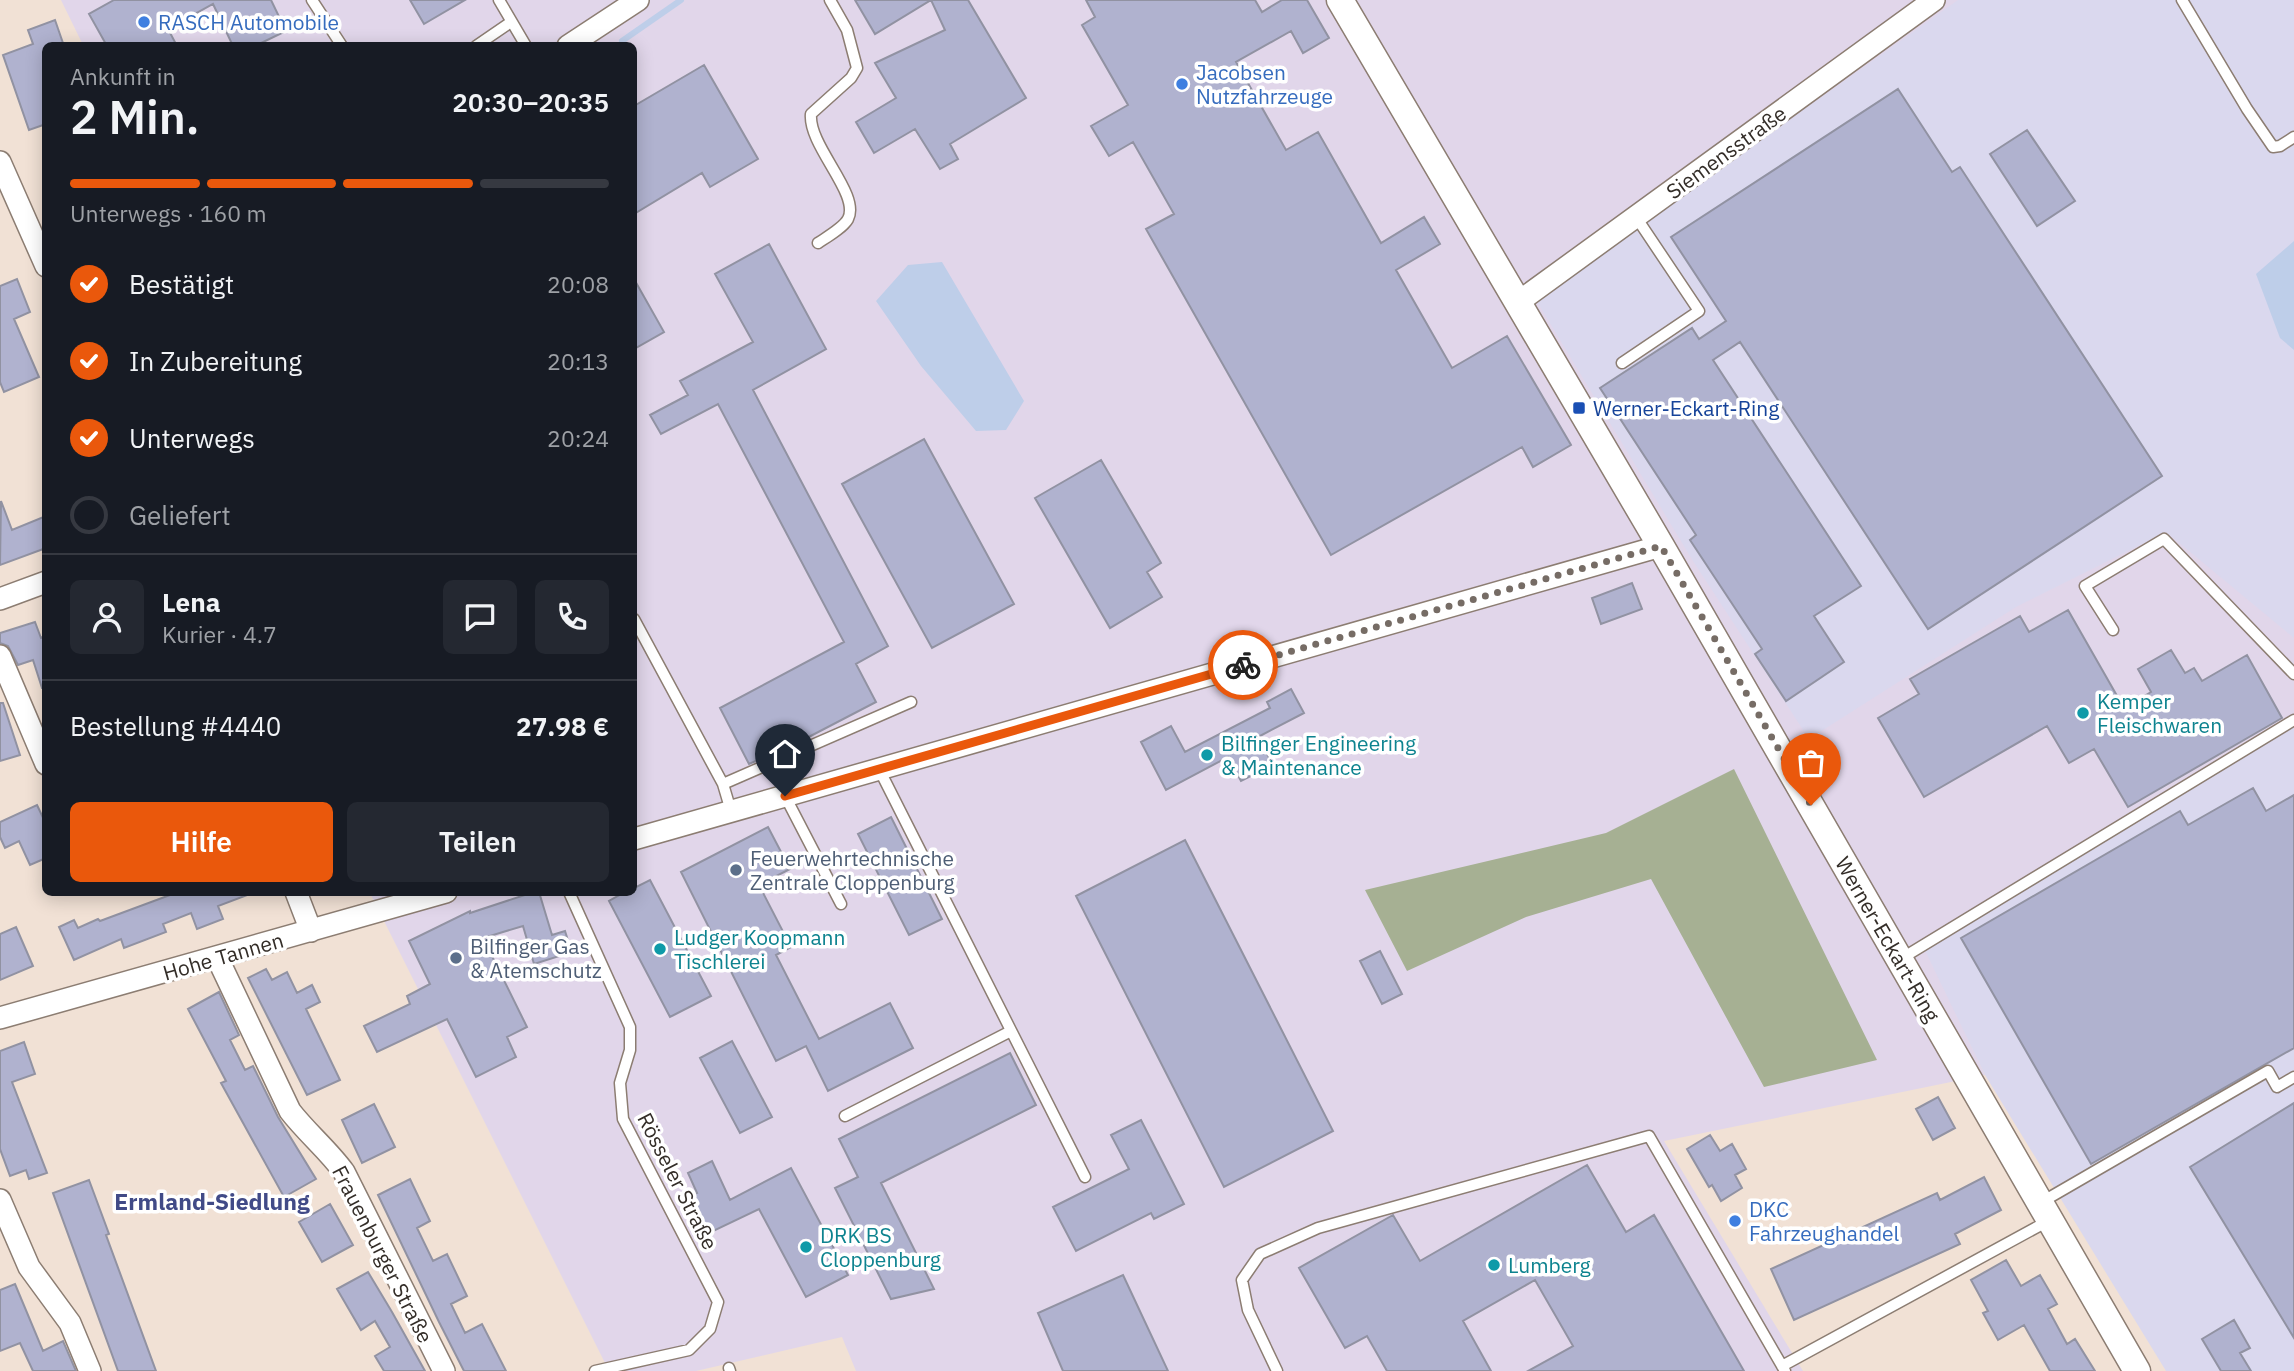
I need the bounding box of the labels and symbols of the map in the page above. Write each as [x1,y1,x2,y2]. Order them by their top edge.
place label: RASCH Automobile [158,8,339,36]
marker: RASCH Automobile [136,14,152,30]
place label: Jacobsen Nutzfahrzeuge [1196,58,1333,110]
marker: Jacobsen Nutzfahrzeuge [1174,76,1190,92]
street label: Siemensstraße [1660,99,1792,205]
place label: Werner-Eckart-Ring [1593,394,1779,422]
marker: Werner-Eckart-Ring [1571,400,1587,416]
courier [1208,630,1278,700]
place label: Kemper Fleischwaren [2097,687,2222,739]
marker: Kemper Fleischwaren [2075,705,2091,721]
pin [755,724,815,796]
place label: Bilfinger Engineering & Maintenance [1221,729,1416,781]
pin [1781,733,1841,805]
marker: Bilfinger Engineering & Maintenance [1199,747,1215,763]
place label: Feuerwehrtechnische Zentrale Cloppenburg [750,844,955,896]
street label: Werner-Eckart-Ring [1829,851,1947,1027]
marker: Feuerwehrtechnische Zentrale Cloppenburg [728,862,744,878]
place label: Ludger Koopmann Tischlerei [674,923,845,975]
street label: Hohe Tannen [159,925,287,987]
place label: Bilfinger Gas & Atemschutz [470,932,602,984]
marker: Ludger Koopmann Tischlerei [652,941,668,957]
marker: Bilfinger Gas & Atemschutz [448,950,464,966]
street label: Rösseler Straße [631,1108,725,1254]
street label: Frauenburger Straße [326,1161,440,1347]
district label: Ermland-Siedlung [114,1186,310,1216]
place label: DKC Fahrzeughandel [1749,1195,1900,1247]
marker: DKC Fahrzeughandel [1727,1213,1743,1229]
place label: DRK BS Cloppenburg [820,1221,941,1273]
marker: DRK BS Cloppenburg [798,1239,814,1255]
place label: Lumberg [1508,1251,1591,1279]
marker: Lumberg [1486,1257,1502,1273]

